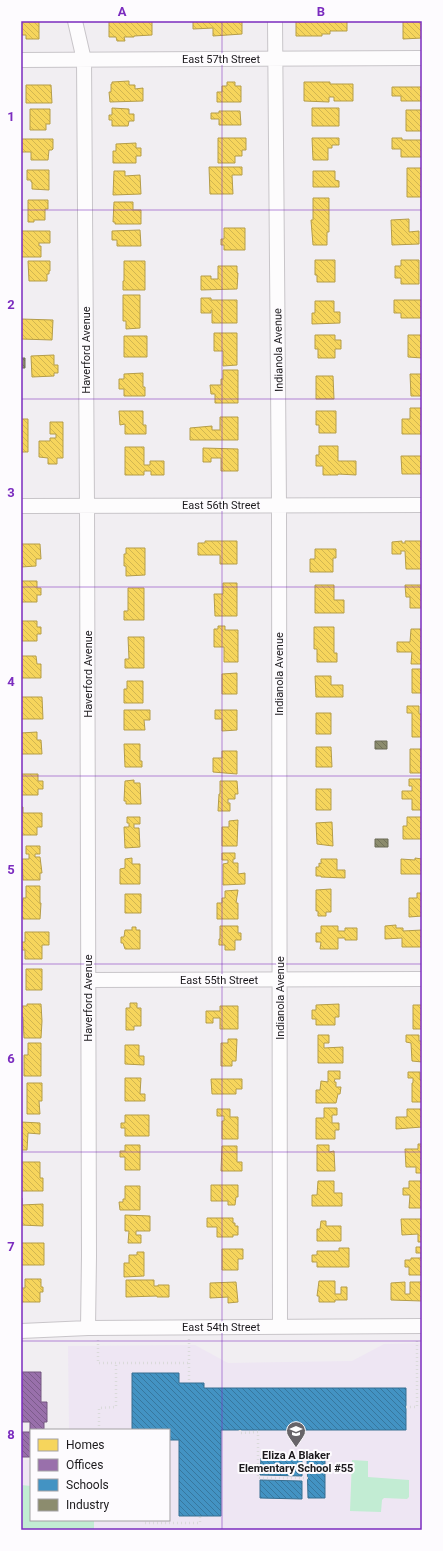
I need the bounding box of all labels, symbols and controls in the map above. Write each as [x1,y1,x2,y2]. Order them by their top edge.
text: A [118,4,127,19]
text: B [317,4,325,19]
street label: East 57th Street [182,53,260,66]
text: 1 [7,109,15,124]
text: 2 [7,297,15,312]
street label: Haverford Avenue [80,306,93,394]
street label: Indianola Avenue [271,308,286,392]
text: 3 [7,485,15,500]
street label: East 56th Street [182,499,260,512]
street label: Haverford Avenue [82,630,95,718]
street label: Indianola Avenue [273,632,286,716]
text: 4 [7,674,15,689]
text: 5 [7,862,15,877]
street label: Haverford Avenue [82,954,95,1042]
street label: Indianola Avenue [274,956,287,1040]
street label: East 55th Street [180,974,258,987]
text: 6 [7,1051,15,1066]
text: 7 [7,1239,15,1254]
street label: East 54th Street [182,1321,260,1334]
school or university icon: Eliza A Blaker Elementary School #55 [285,1420,307,1448]
text: 8 [7,1427,15,1442]
legend [30,1429,170,1521]
text: Homes [66,1438,104,1452]
place label: Eliza A Blaker Elementary School #55 [239,1449,353,1475]
text: Offices [66,1458,103,1472]
text: Schools [66,1478,109,1492]
text: Industry [66,1498,110,1512]

